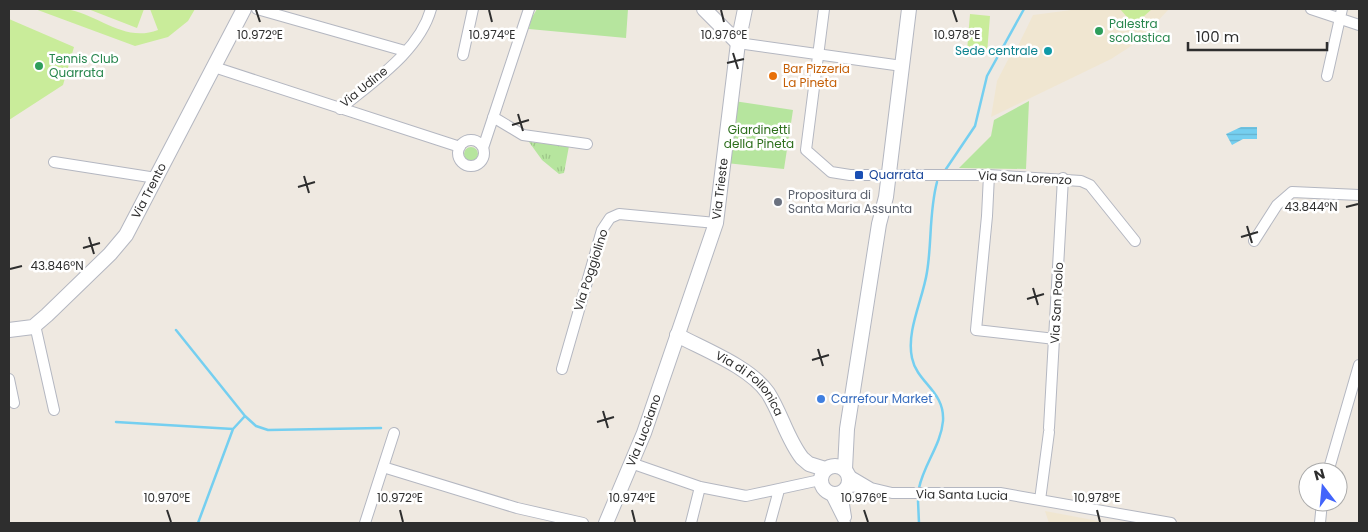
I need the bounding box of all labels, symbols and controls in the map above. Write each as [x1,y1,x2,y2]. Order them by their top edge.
place label: Palestra scolastica [1109,15,1170,46]
scale bar [1188,20,1327,52]
marker: Palestra scolastica [1093,25,1105,37]
text: 10.972°E [237,26,283,43]
text: 10.974°E [469,26,515,43]
text: 10.976°E [701,26,747,43]
text: 10.978°E [934,26,980,43]
text: 100 m [1196,26,1239,47]
place label: Sede centrale [955,42,1038,59]
marker: Sede centrale [1042,45,1054,57]
place label: Tennis Club Quarrata [49,50,119,81]
marker: Tennis Club Quarrata [33,60,45,72]
place label: Bar Pizzeria La Pineta [783,60,850,91]
street label: Via Udine [336,62,391,111]
marker: Bar Pizzeria La Pineta [767,70,779,82]
park label: Giardinetti della Pineta [724,121,794,152]
street label: Via Trieste [707,157,732,221]
street label: Via Trento [127,160,170,221]
place label: Quarrata [869,166,924,183]
street label: Via San Lorenzo [978,167,1073,188]
marker: Quarrata [853,169,865,181]
place label: Propositura di Santa Maria Assunta [788,186,912,217]
marker: Propositura di Santa Maria Assunta [772,196,784,208]
text: 43.844°N [1284,198,1338,215]
street label: Via Poggiolino [569,226,612,313]
text: 43.846°N [30,257,84,274]
street label: Via San Paolo [1046,261,1067,344]
street label: Via di Follonica [713,347,788,419]
place label: Carrefour Market [831,390,933,407]
street label: Via Lucciano [622,391,665,469]
marker: Carrefour Market [815,393,827,405]
north arrow [1298,462,1348,512]
text: N [1312,463,1327,486]
street label: Via Santa Lucia [916,485,1008,504]
text: 10.970°E [144,489,190,506]
text: 10.972°E [377,489,423,506]
text: 10.974°E [609,489,655,506]
text: 10.976°E [841,489,887,506]
text: 10.978°E [1074,489,1120,506]

